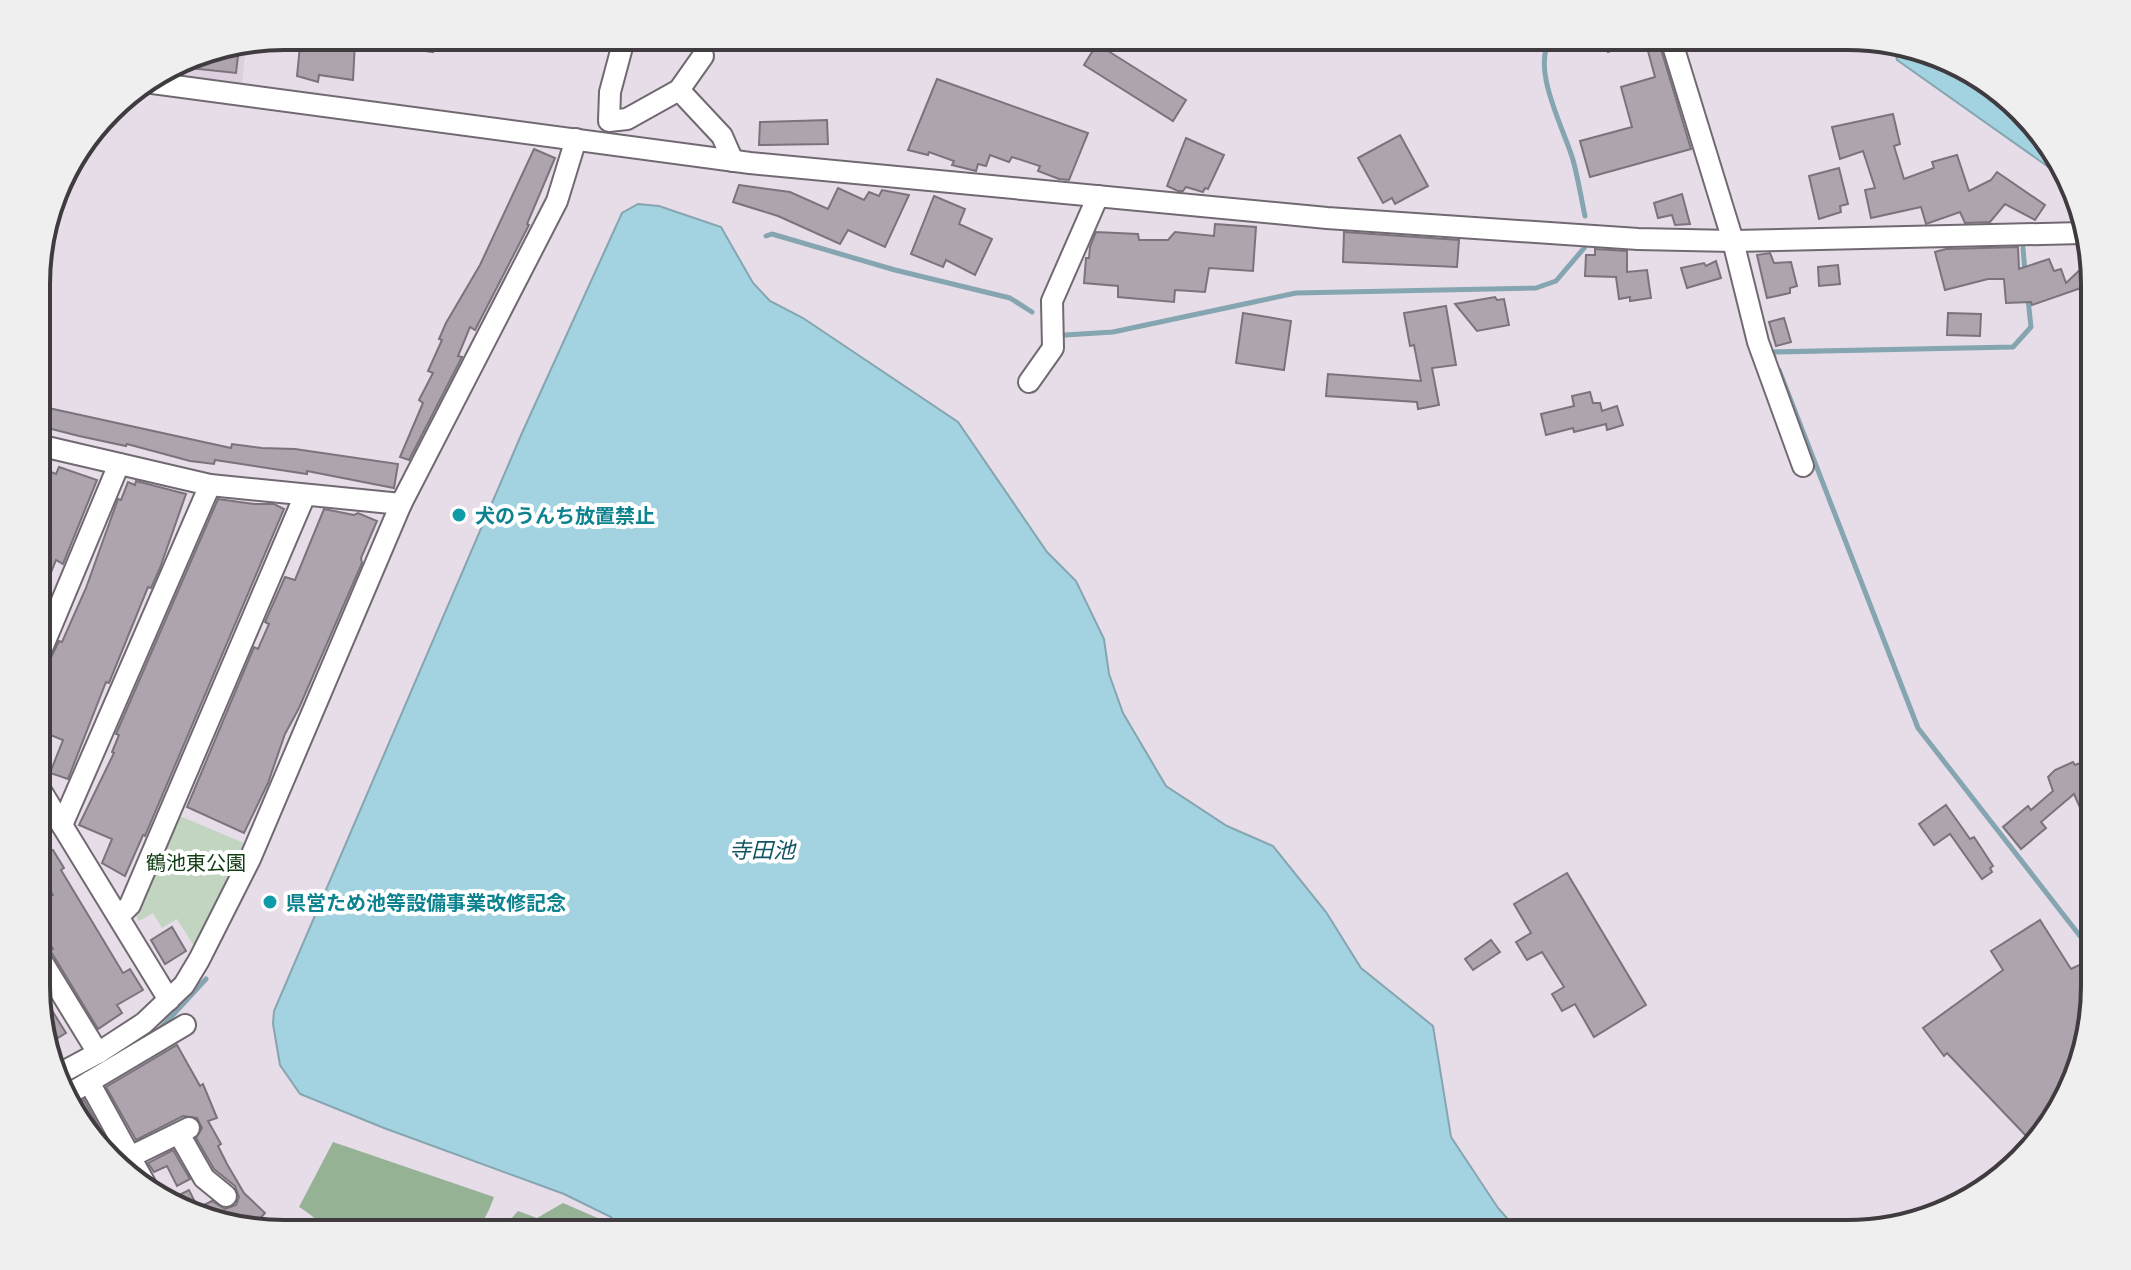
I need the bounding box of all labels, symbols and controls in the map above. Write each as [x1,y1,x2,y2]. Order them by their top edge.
place label: 犬のうんち放置禁止 [475,504,655,527]
marker: 犬のうんち放置禁止 [450,506,468,524]
water label: 寺田池 [729,837,797,862]
park label: 鶴池東公園 [146,851,246,874]
place label: 県営ため池等設備事業改修記念 [286,891,566,914]
marker: 県営ため池等設備事業改修記念 [261,893,279,911]

